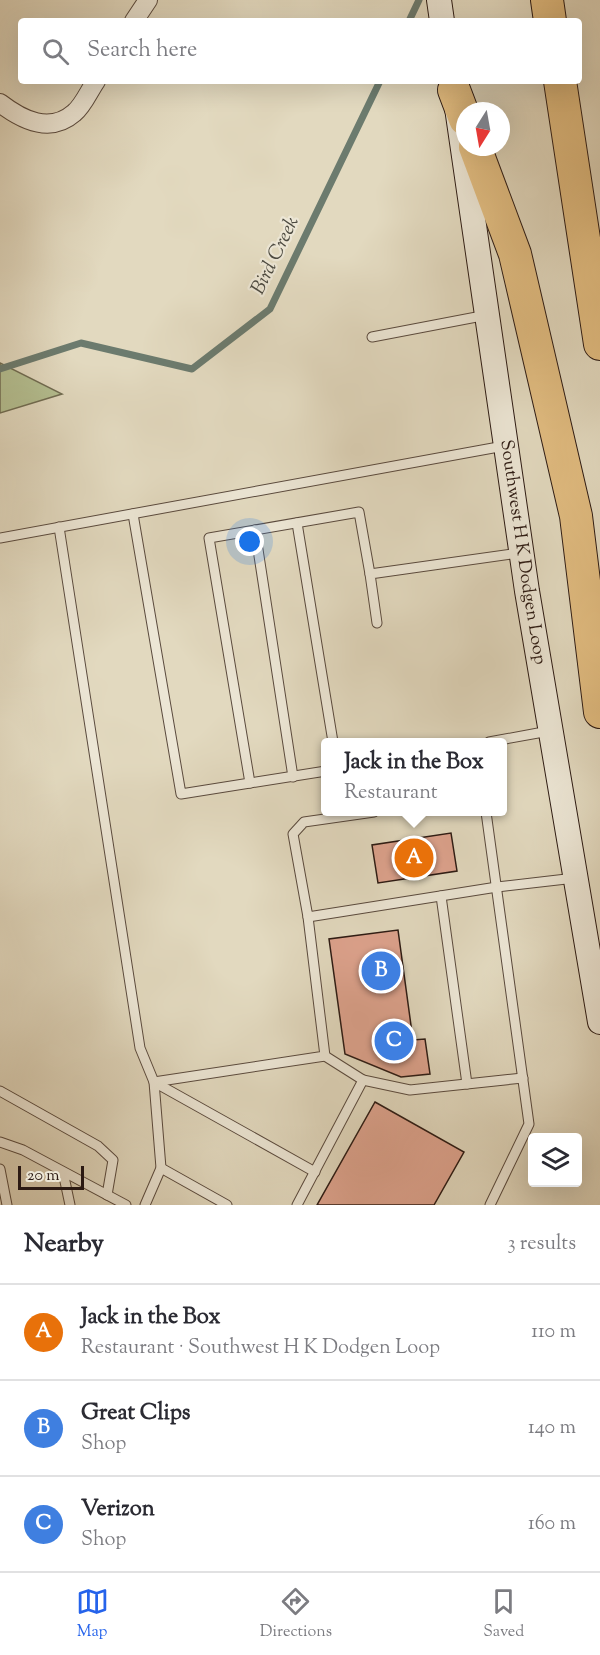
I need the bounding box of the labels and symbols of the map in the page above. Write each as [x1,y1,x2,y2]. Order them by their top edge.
north arrow [456,102,510,156]
water label: Bird Creek [245,212,307,300]
street label: Southwest H K Dodgen Loop [492,438,552,667]
your location [235,527,264,556]
pin: A [394,836,434,880]
pin: B [362,948,400,994]
pin: C [374,1018,414,1064]
scale bar [18,1163,84,1190]

